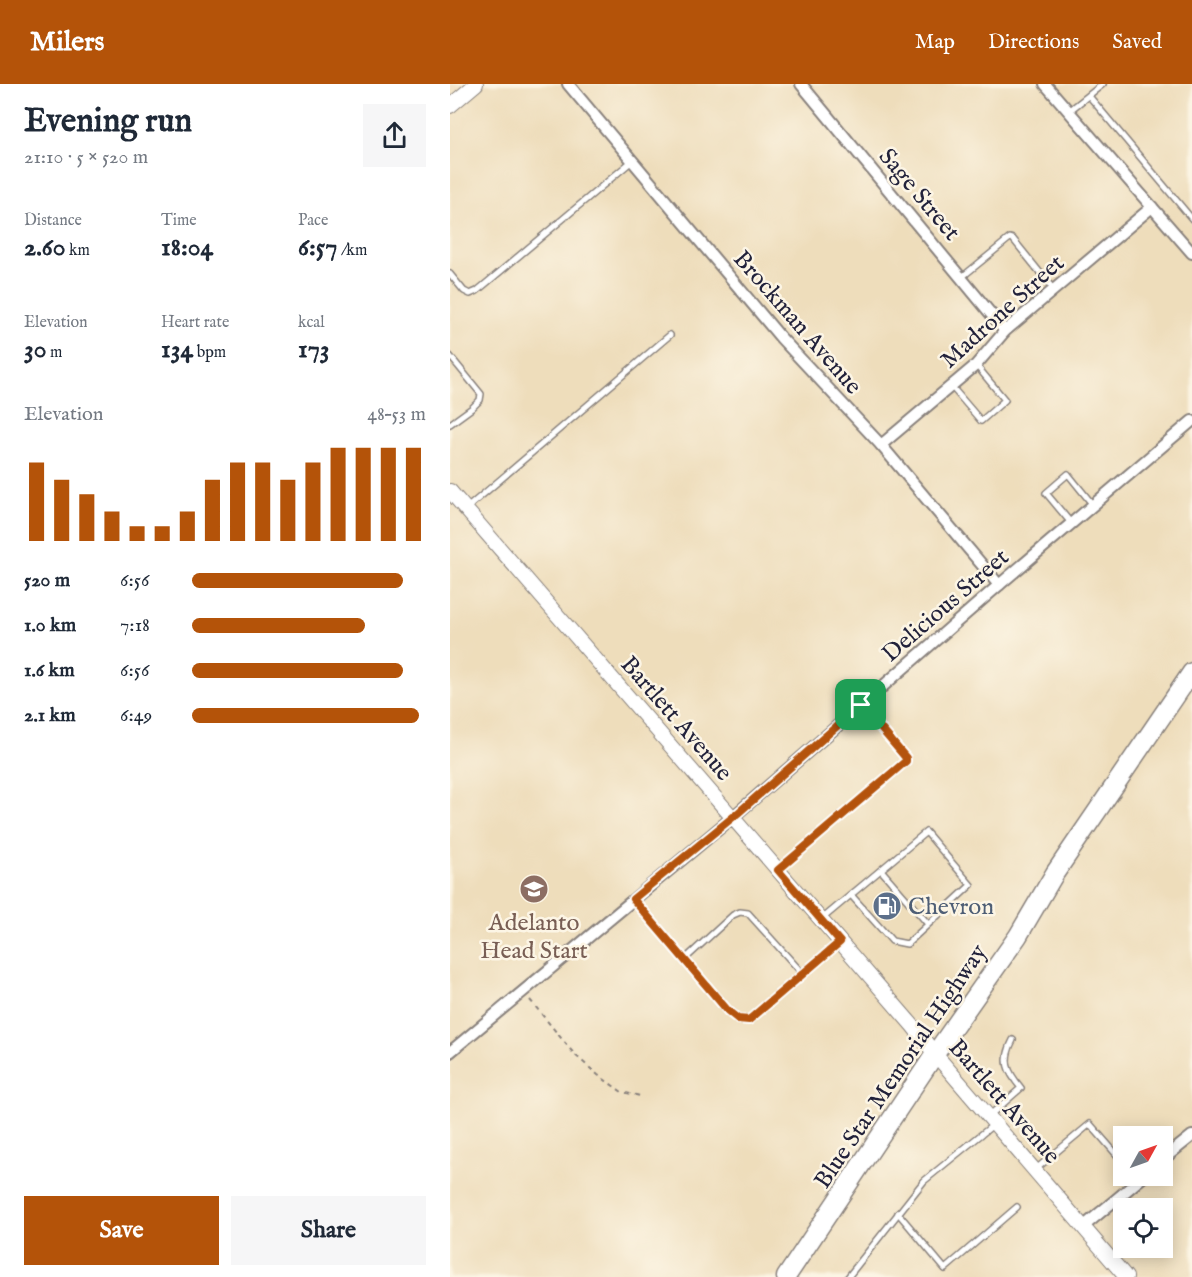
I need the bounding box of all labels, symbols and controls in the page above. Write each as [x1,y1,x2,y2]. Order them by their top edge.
text: Milers [30,25,104,60]
text: Map [915,29,955,56]
text: Directions [988,29,1079,56]
text: Saved [1112,29,1162,56]
text: Evening run [24,101,192,143]
button: share [363,104,426,167]
street label: Sage Street [871,142,967,248]
text: 21:10 · 5 × 520 m [24,145,148,170]
text: Distance [24,211,82,231]
text: Time [161,211,197,231]
text: Pace [298,211,328,231]
text: 2.60 [24,231,66,264]
text: 18:04 [161,231,213,264]
text: 6:57 [298,231,337,264]
text: km [66,241,90,261]
text: /km [337,241,367,261]
street label: Brockman Avenue [726,244,868,401]
street label: Madrone Street [935,248,1071,376]
text: Elevation [24,313,87,333]
text: Heart rate [161,313,229,333]
text: kcal [298,313,325,333]
text: 30 [24,333,46,366]
text: 134 [161,333,193,366]
text: 173 [298,333,330,366]
text: m [46,343,62,363]
text: bpm [193,343,226,363]
text: Elevation [24,402,103,427]
text: 48–53 m [367,402,426,427]
street label: Delicious Street [876,542,1016,670]
text: 520 m [24,568,70,593]
text: 6:56 [120,568,149,593]
text: 1.0 km [24,613,76,638]
text: 7:18 [120,613,150,638]
street label: Bartlett Avenue [613,650,739,788]
text: 1.6 km [24,658,75,683]
text: 6:56 [120,658,149,683]
pin [835,679,886,730]
icon: arrive [844,688,877,721]
text: 2.1 km [24,703,76,728]
text: 6:49 [120,703,152,728]
school or university icon: Adelanto Head Start [518,873,550,905]
fuel station icon: Chevron [871,890,903,922]
place label: Chevron [908,892,994,923]
place label: Adelanto Head Start [480,908,588,967]
street label: Blue Star Memorial Highway [808,939,995,1195]
street label: Bartlett Avenue [941,1033,1067,1171]
north arrow [1113,1126,1173,1186]
map controls [1113,1126,1173,1258]
button: Save [24,1196,219,1265]
button: Share [231,1196,426,1265]
button: locate [1113,1198,1173,1258]

